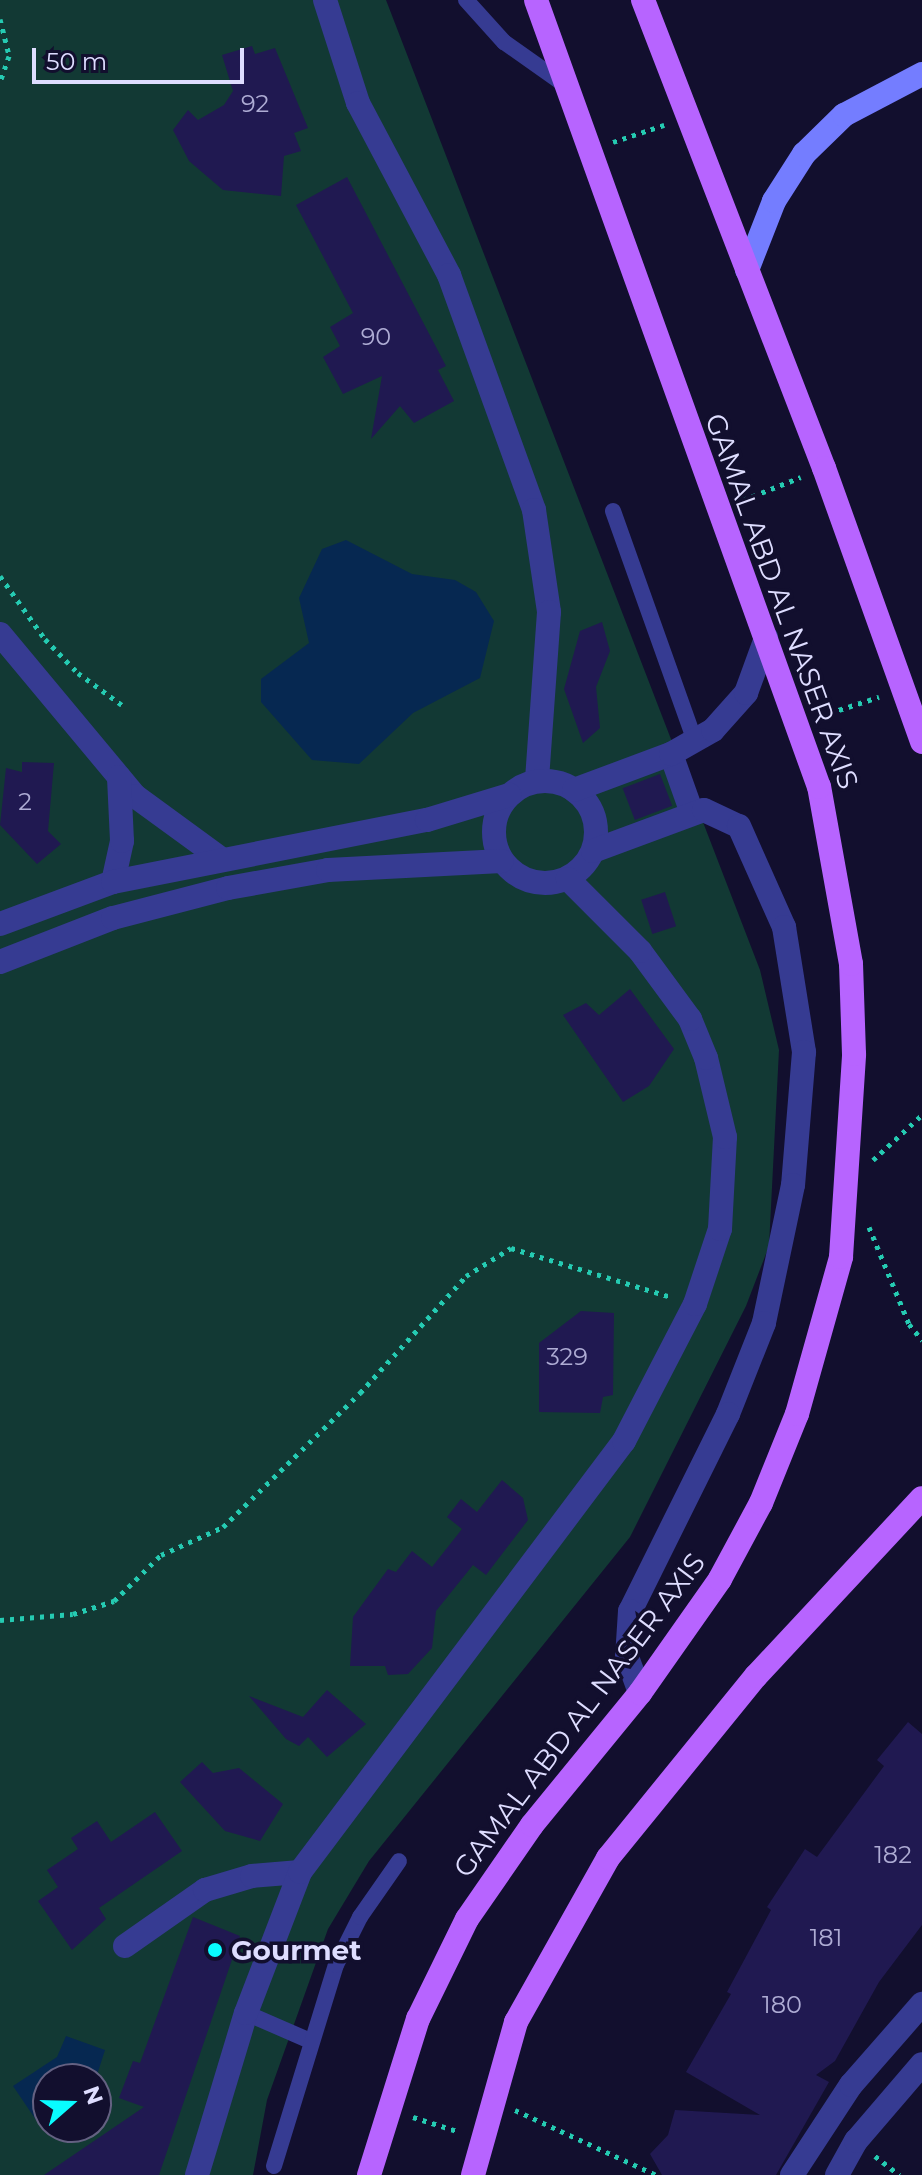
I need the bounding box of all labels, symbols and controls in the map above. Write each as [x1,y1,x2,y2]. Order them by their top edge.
scale bar [36,32,248,82]
text: 50 m [46,47,107,76]
house number: 92 [241,90,269,118]
house number: 90 [361,323,391,351]
street label: GAMAL ABD AL NASER AXIS [698,409,866,793]
house number: 2 [18,788,32,816]
house number: 329 [546,1343,588,1371]
street label: GAMAL ABD AL NASER AXIS [446,1546,712,1884]
house number: 182 [874,1841,912,1869]
house number: 181 [810,1924,842,1952]
place label: Gourmet [231,1933,361,1967]
marker: Gourmet [206,1941,224,1959]
house number: 180 [762,1991,802,2019]
north arrow [32,2063,112,2143]
text: N [77,2082,109,2108]

